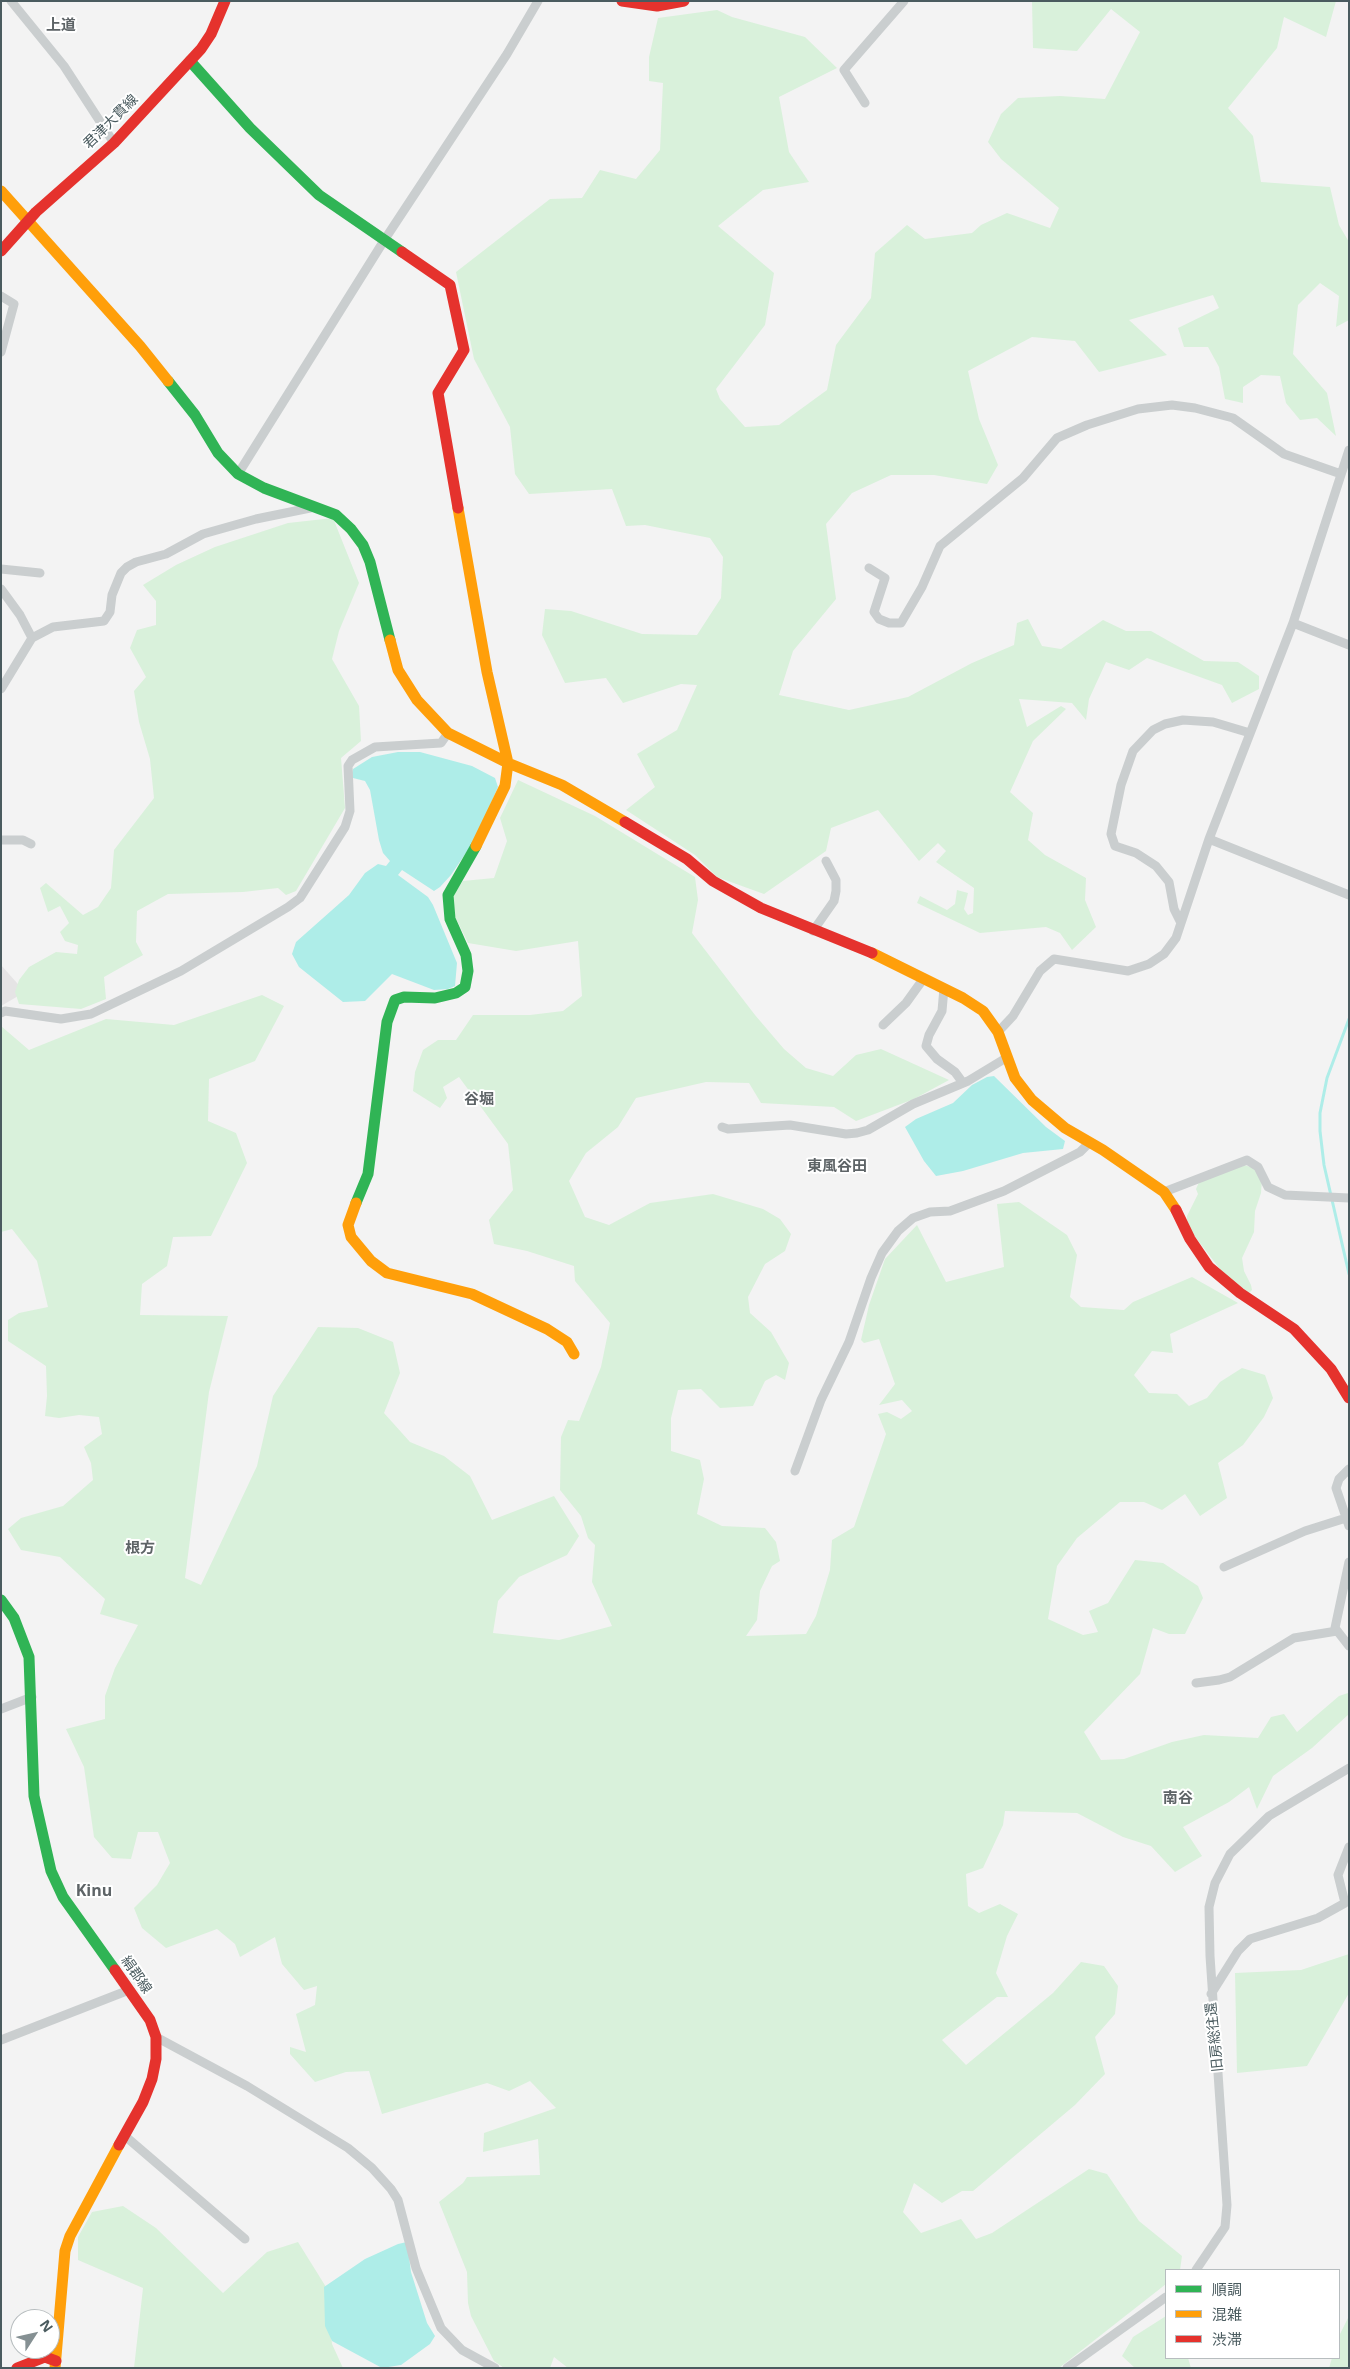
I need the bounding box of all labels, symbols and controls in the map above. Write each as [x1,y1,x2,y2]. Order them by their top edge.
district label: 上道 [46,17,76,35]
street label: 君津大貫線 [80,91,142,153]
district label: 谷堀 [464,1091,494,1109]
district label: 東風谷田 [807,1158,867,1176]
district label: 根方 [125,1540,155,1558]
district label: 南谷 [1163,1790,1193,1808]
district label: Kinu [76,1881,112,1901]
street label: 絹郡線 [117,1953,155,1997]
street label: 旧房総往還 [1203,2001,1227,2073]
legend [1165,2269,1340,2359]
text: 順調 [1212,2279,1242,2299]
text: 混雑 [1212,2304,1242,2324]
north arrow [10,2309,60,2359]
text: N [36,2316,58,2336]
text: 渋滞 [1212,2329,1242,2349]

